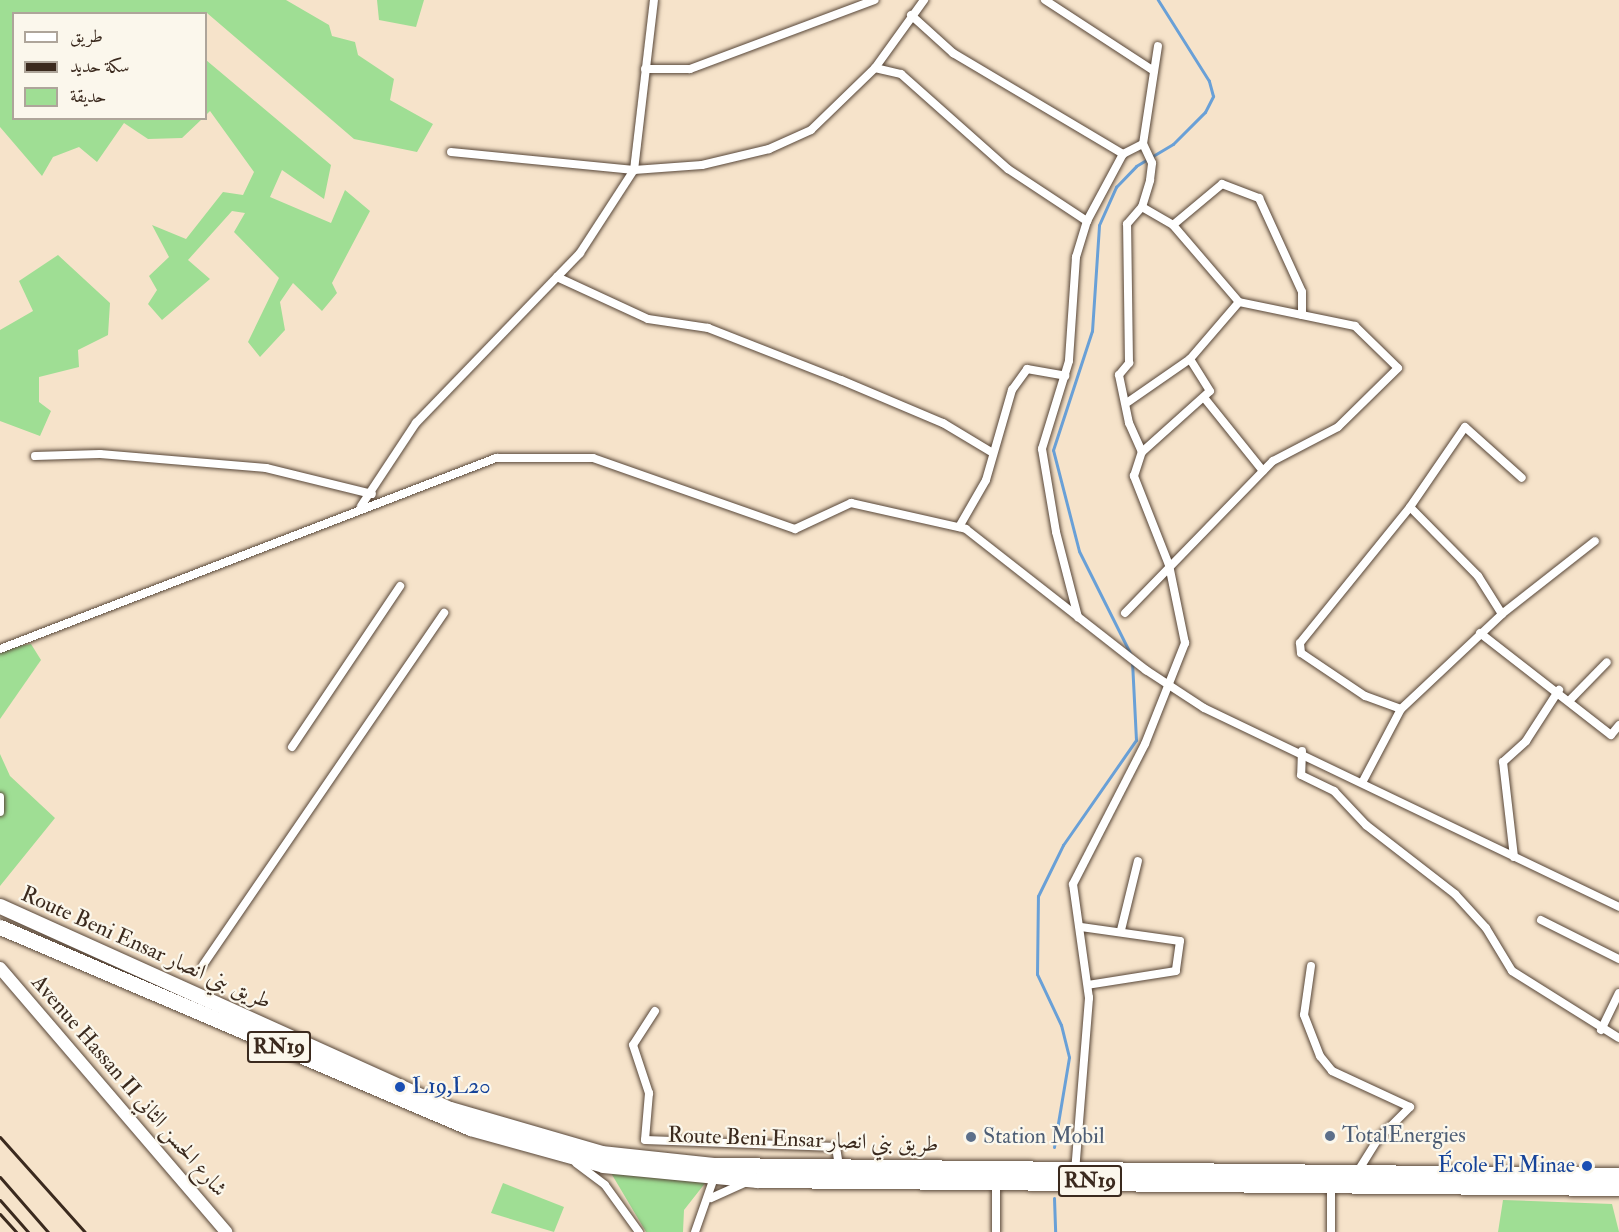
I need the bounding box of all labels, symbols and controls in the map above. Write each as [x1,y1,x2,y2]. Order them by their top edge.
legend [12,12,207,120]
text: طريق [70,25,103,48]
text: سكة حديد [70,55,130,78]
text: حديقة [70,85,106,108]
street label: Route Beni Ensar طريق بني انصار [17,881,275,1015]
street label: Avenue Hassan II شارع الحسن الثاني [25,970,233,1202]
road number: RN19 [246,1029,312,1065]
place label: L19,L20 [412,1074,491,1100]
marker: L19,L20 [393,1080,407,1094]
street label: Route Beni Ensar طريق بني انصار [667,1122,939,1158]
place label: TotalEnergies [1342,1123,1466,1149]
place label: Station Mobil [983,1124,1105,1150]
marker: TotalEnergies [1323,1129,1337,1143]
marker: Station Mobil [964,1130,978,1144]
place label: École El Minae [1438,1153,1575,1179]
marker: École El Minae [1580,1159,1594,1173]
road number: RN19 [1057,1163,1123,1199]

